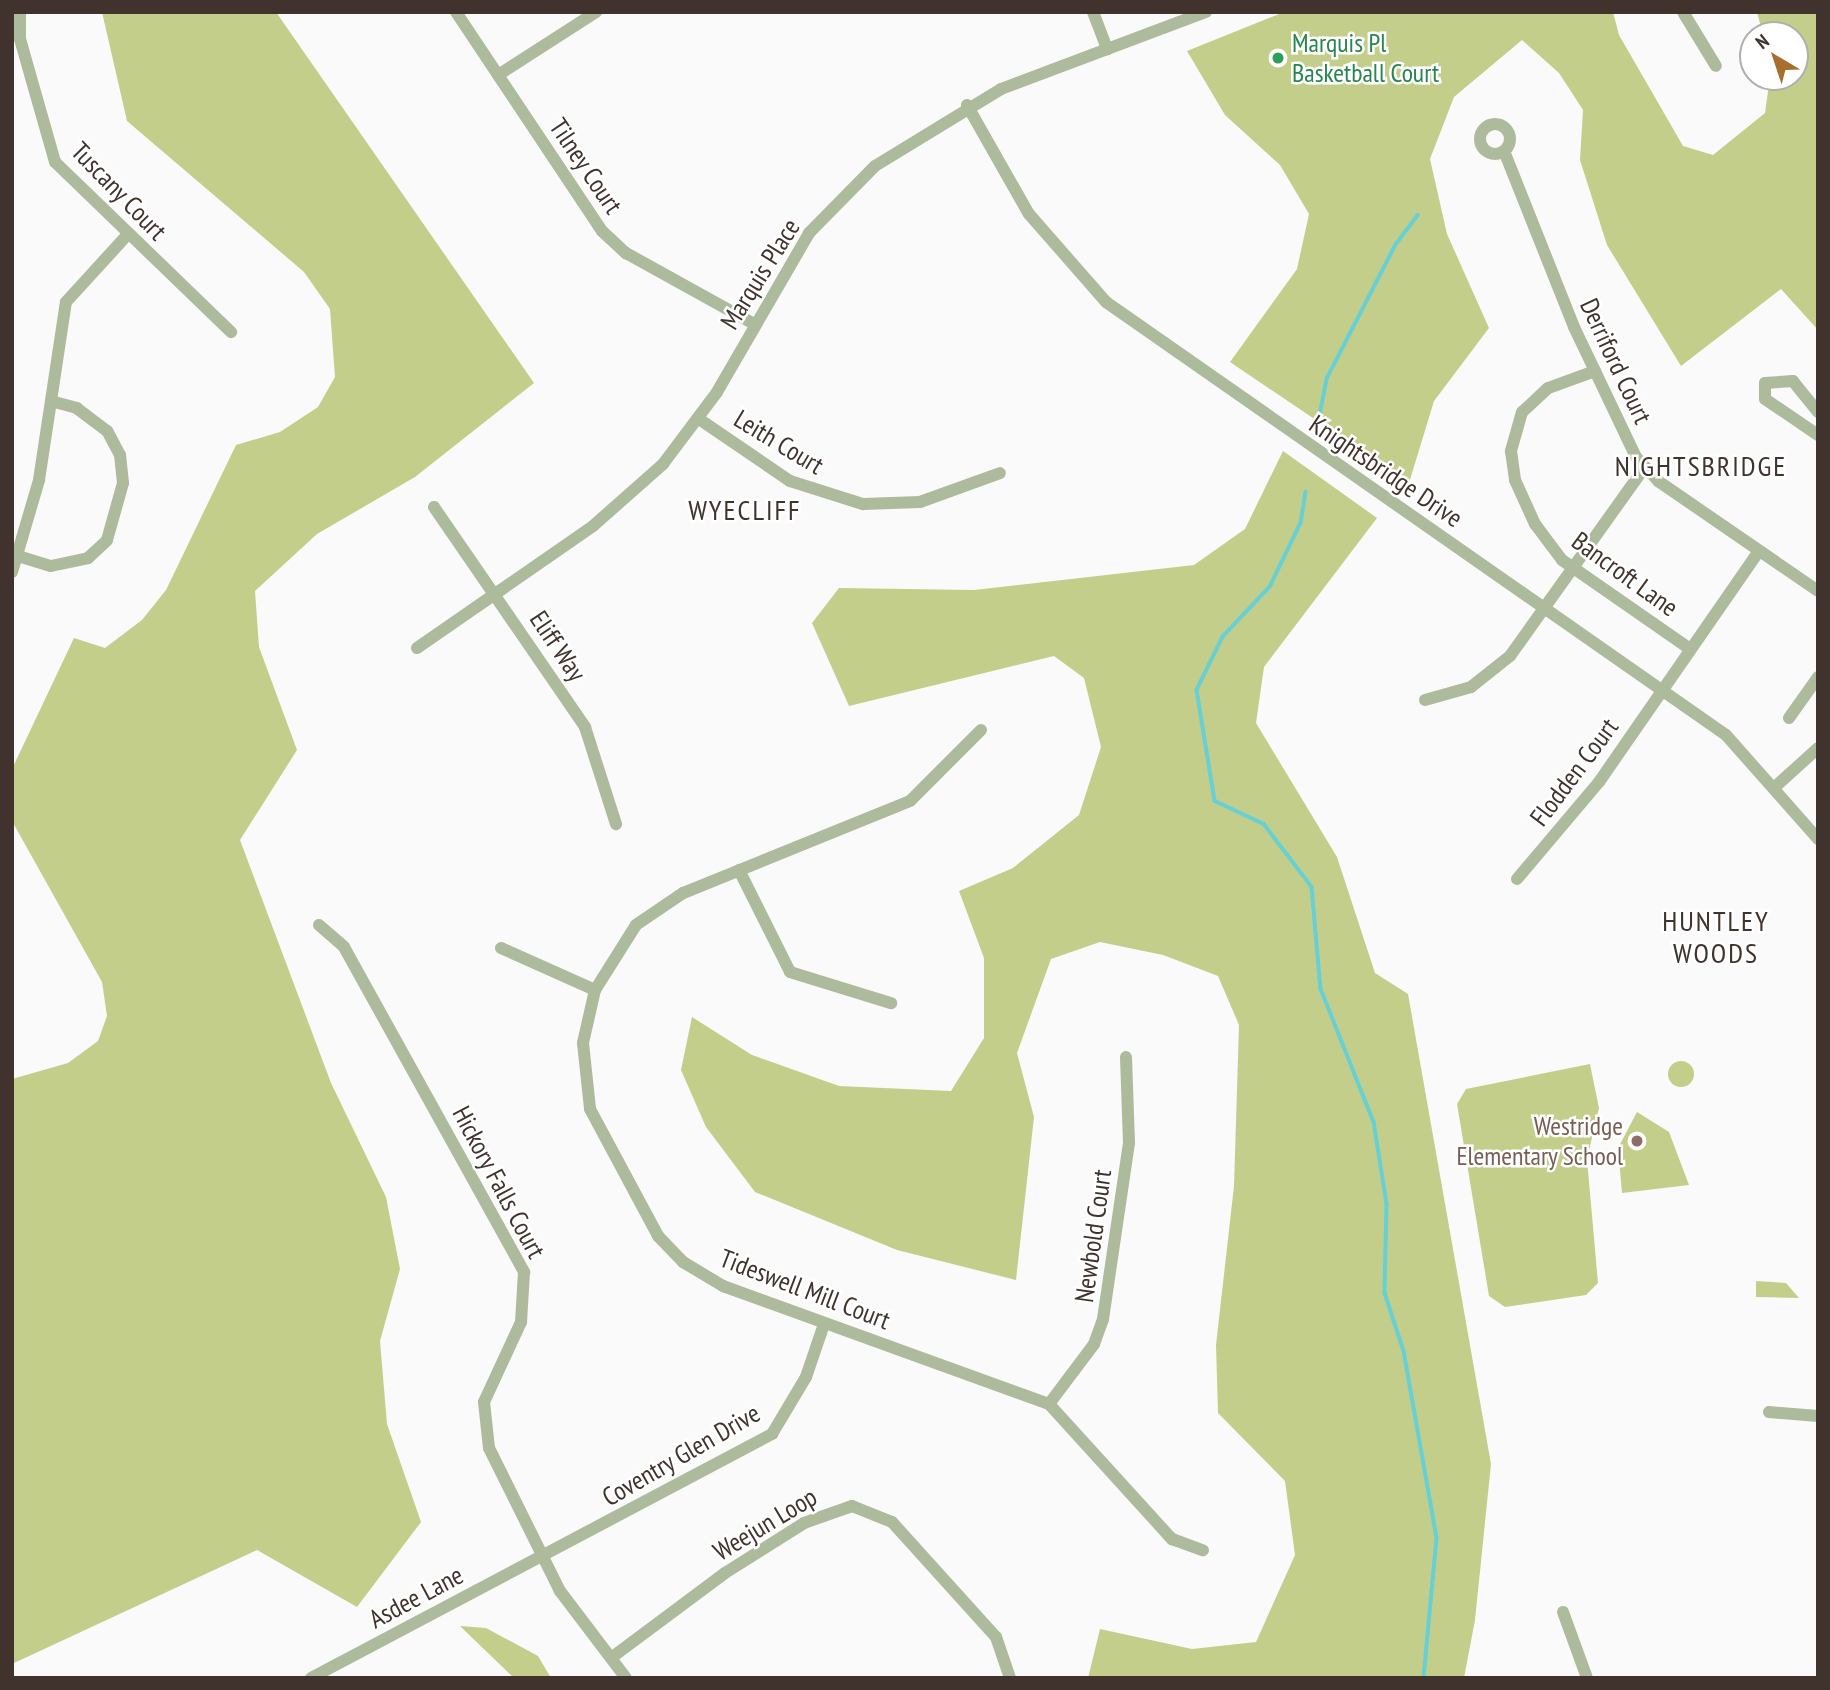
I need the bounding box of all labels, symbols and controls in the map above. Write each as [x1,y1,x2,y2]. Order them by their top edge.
north arrow [1739,21,1809,91]
place label: Marquis Pl Basketball Court [1292,27,1439,88]
text: N [1750,29,1774,54]
marker: Marquis Pl Basketball Court [1270,50,1286,66]
street label: Tilney Court [543,112,629,220]
street label: Tuscany Court [65,135,173,247]
street label: Marquis Place [714,213,806,335]
street label: Derriford Court [1573,293,1659,429]
street label: Leith Court [729,403,829,481]
street label: Knightsbridge Drive [1304,408,1468,534]
district label: NIGHTSBRIDGE [1616,449,1786,483]
district label: WYECLIFF [689,493,801,527]
street label: Bancroft Lane [1566,525,1684,623]
street label: Eliff Way [523,605,593,687]
street label: Flodden Court [1523,712,1625,832]
district label: HUNTLEY WOODS [1663,904,1769,970]
street label: Hickory Falls Court [446,1100,552,1264]
place label: Westridge Elementary School [1456,1110,1623,1172]
marker: Westridge Elementary School [1629,1133,1645,1149]
street label: Newbold Court [1068,1168,1118,1304]
street label: Tideswell Mill Court [715,1242,895,1336]
street label: Coventry Glen Drive [596,1397,766,1513]
street label: Weejun Loop [708,1481,822,1567]
street label: Asdee Lane [364,1559,468,1635]

